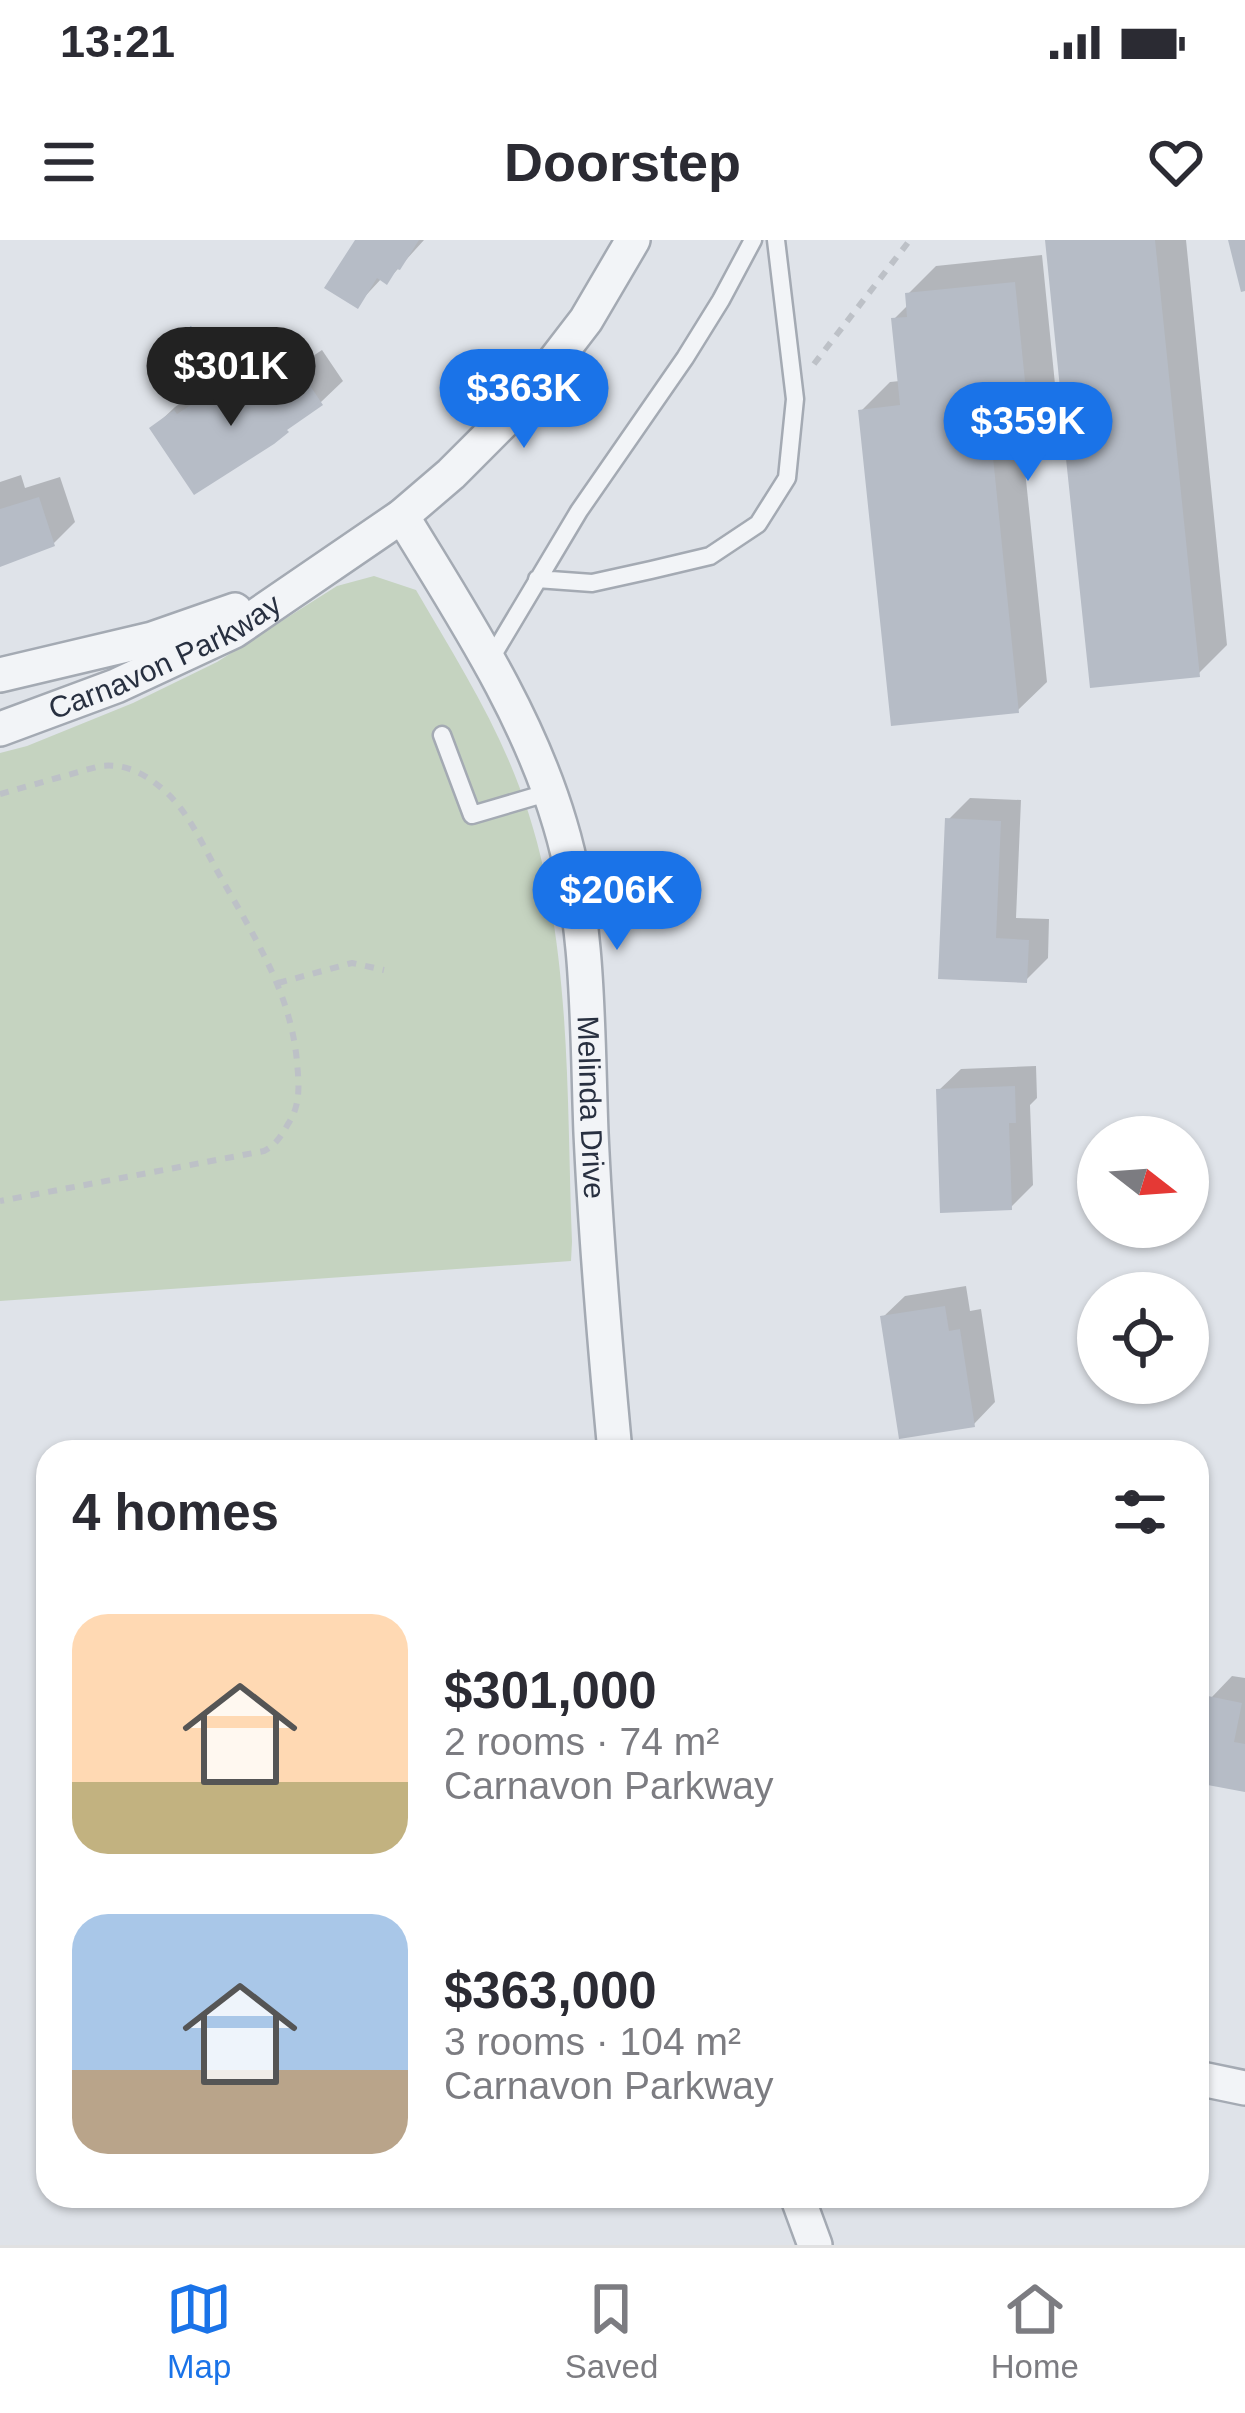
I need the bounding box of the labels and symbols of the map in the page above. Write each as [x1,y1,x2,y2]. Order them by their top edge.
pin: $301K [147,327,315,429]
pin: $363K [440,349,608,451]
pin: $359K [944,382,1112,484]
street label: Carnavon Parkway [44,587,287,725]
pin: $206K [533,851,701,953]
street label: Melinda Drive [571,1015,612,1200]
north arrow [1077,1116,1209,1248]

